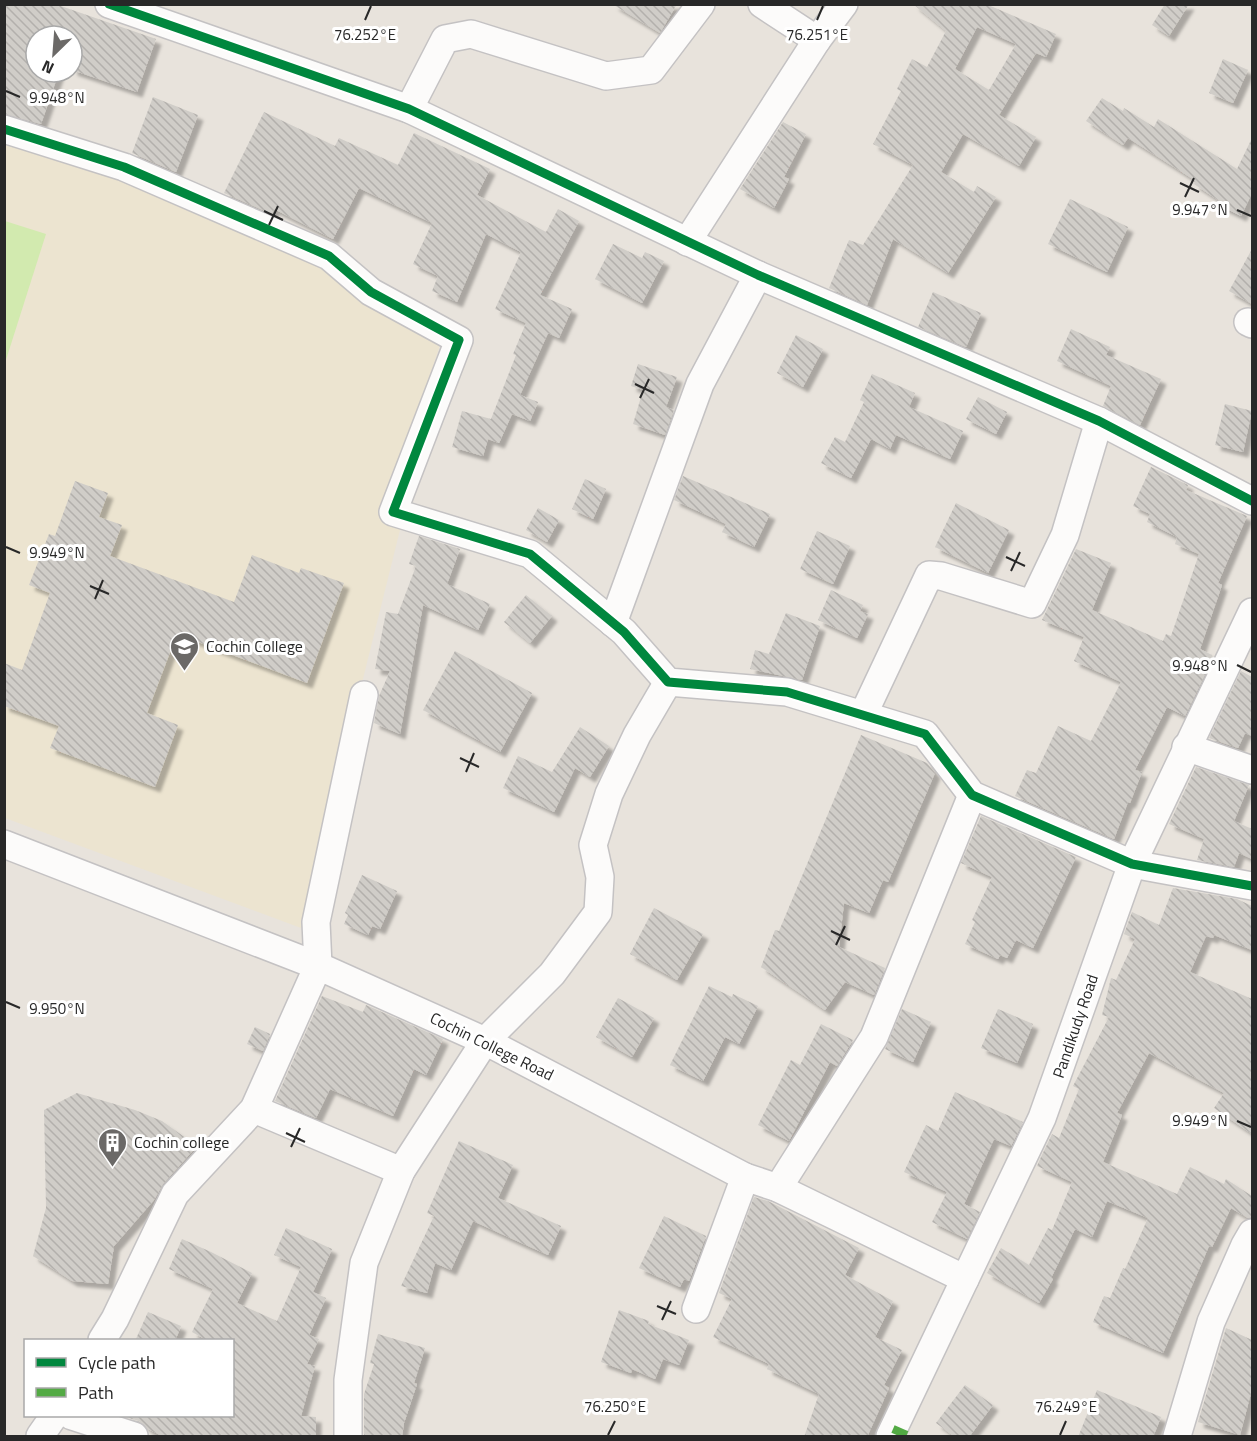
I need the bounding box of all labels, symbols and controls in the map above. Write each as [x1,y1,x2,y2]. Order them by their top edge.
text: 76.252°E [334,23,396,46]
text: 76.251°E [786,23,848,46]
north arrow [24,24,84,84]
text: N [38,54,58,81]
text: 9.948°N [29,86,85,109]
text: 9.947°N [1172,198,1228,221]
text: 9.949°N [29,541,85,564]
school or university icon: Cochin College [169,630,201,672]
place label: Cochin College [206,634,303,658]
text: 9.948°N [1172,654,1228,677]
street label: Pandikudy Road [1046,971,1104,1081]
text: 9.950°N [29,997,85,1020]
street label: Cochin College Road [426,1006,558,1086]
text: 9.949°N [1172,1109,1228,1132]
building icon: Cochin college [97,1126,129,1168]
place label: Cochin college [134,1130,229,1154]
legend [24,1339,234,1417]
text: Cycle path [78,1349,156,1376]
text: Path [78,1379,114,1406]
text: 76.250°E [584,1395,646,1418]
text: 76.249°E [1035,1395,1097,1418]

